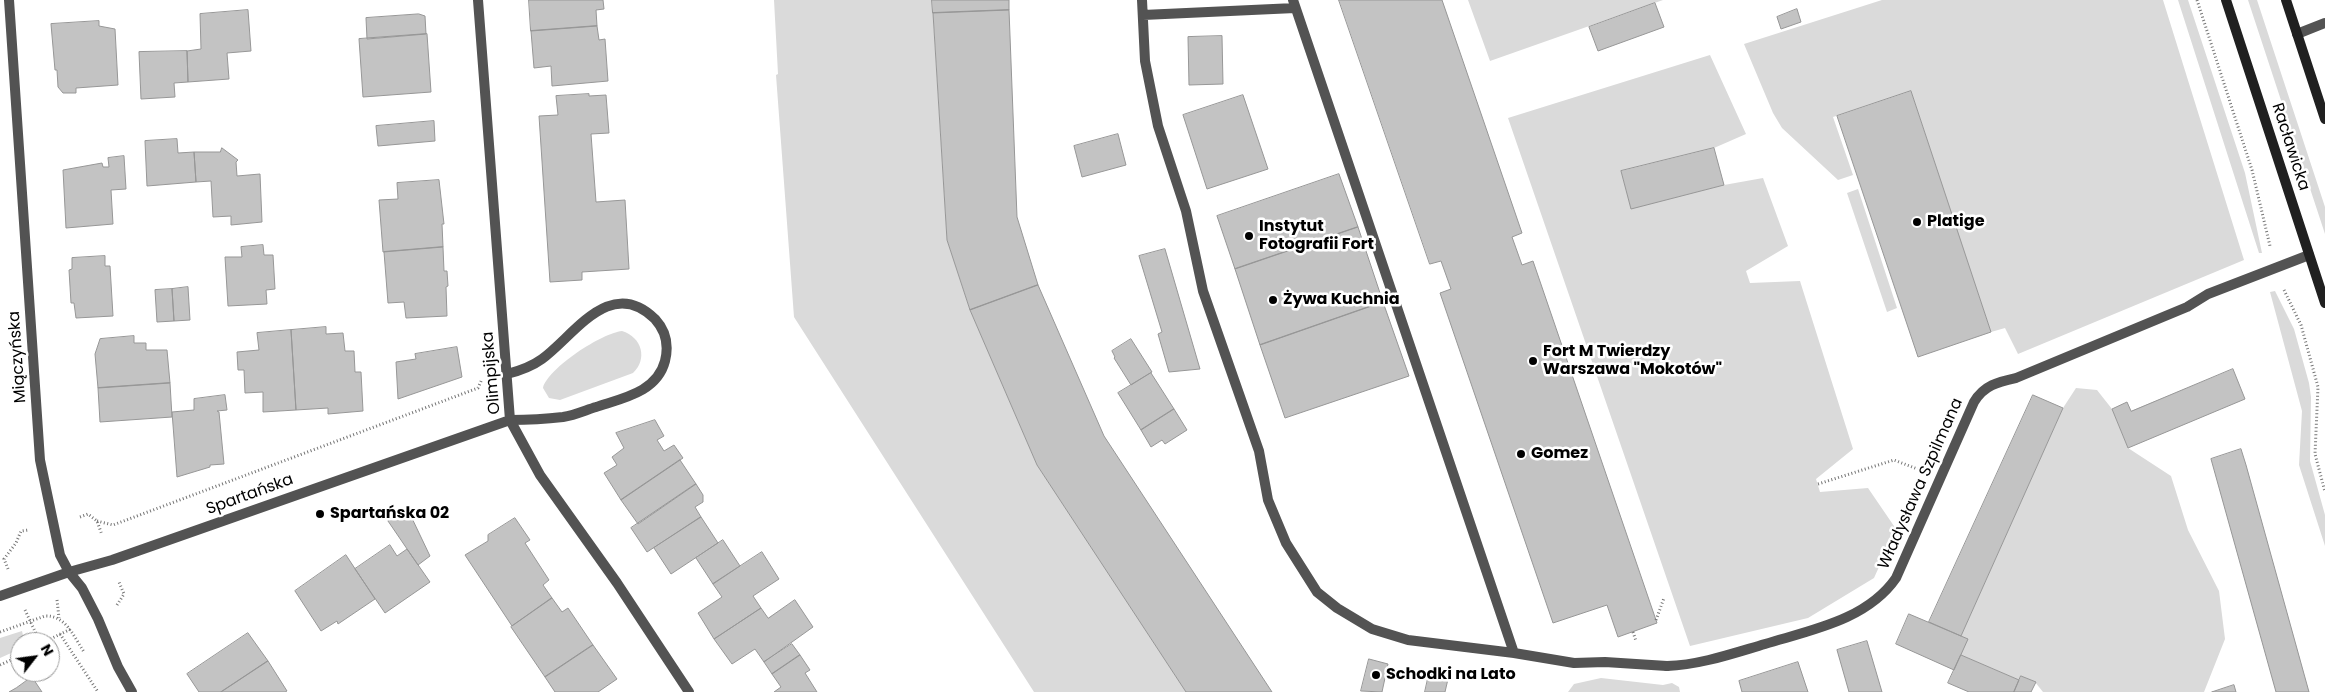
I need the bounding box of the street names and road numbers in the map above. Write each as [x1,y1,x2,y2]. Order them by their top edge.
street label: Racławicka [2267,101,2313,193]
street label: Miączyńska [5,310,31,404]
street label: Olimpijska [479,331,505,415]
street label: Władysława Szpilmana [1875,395,1967,573]
street label: Spartańska [204,470,296,520]

